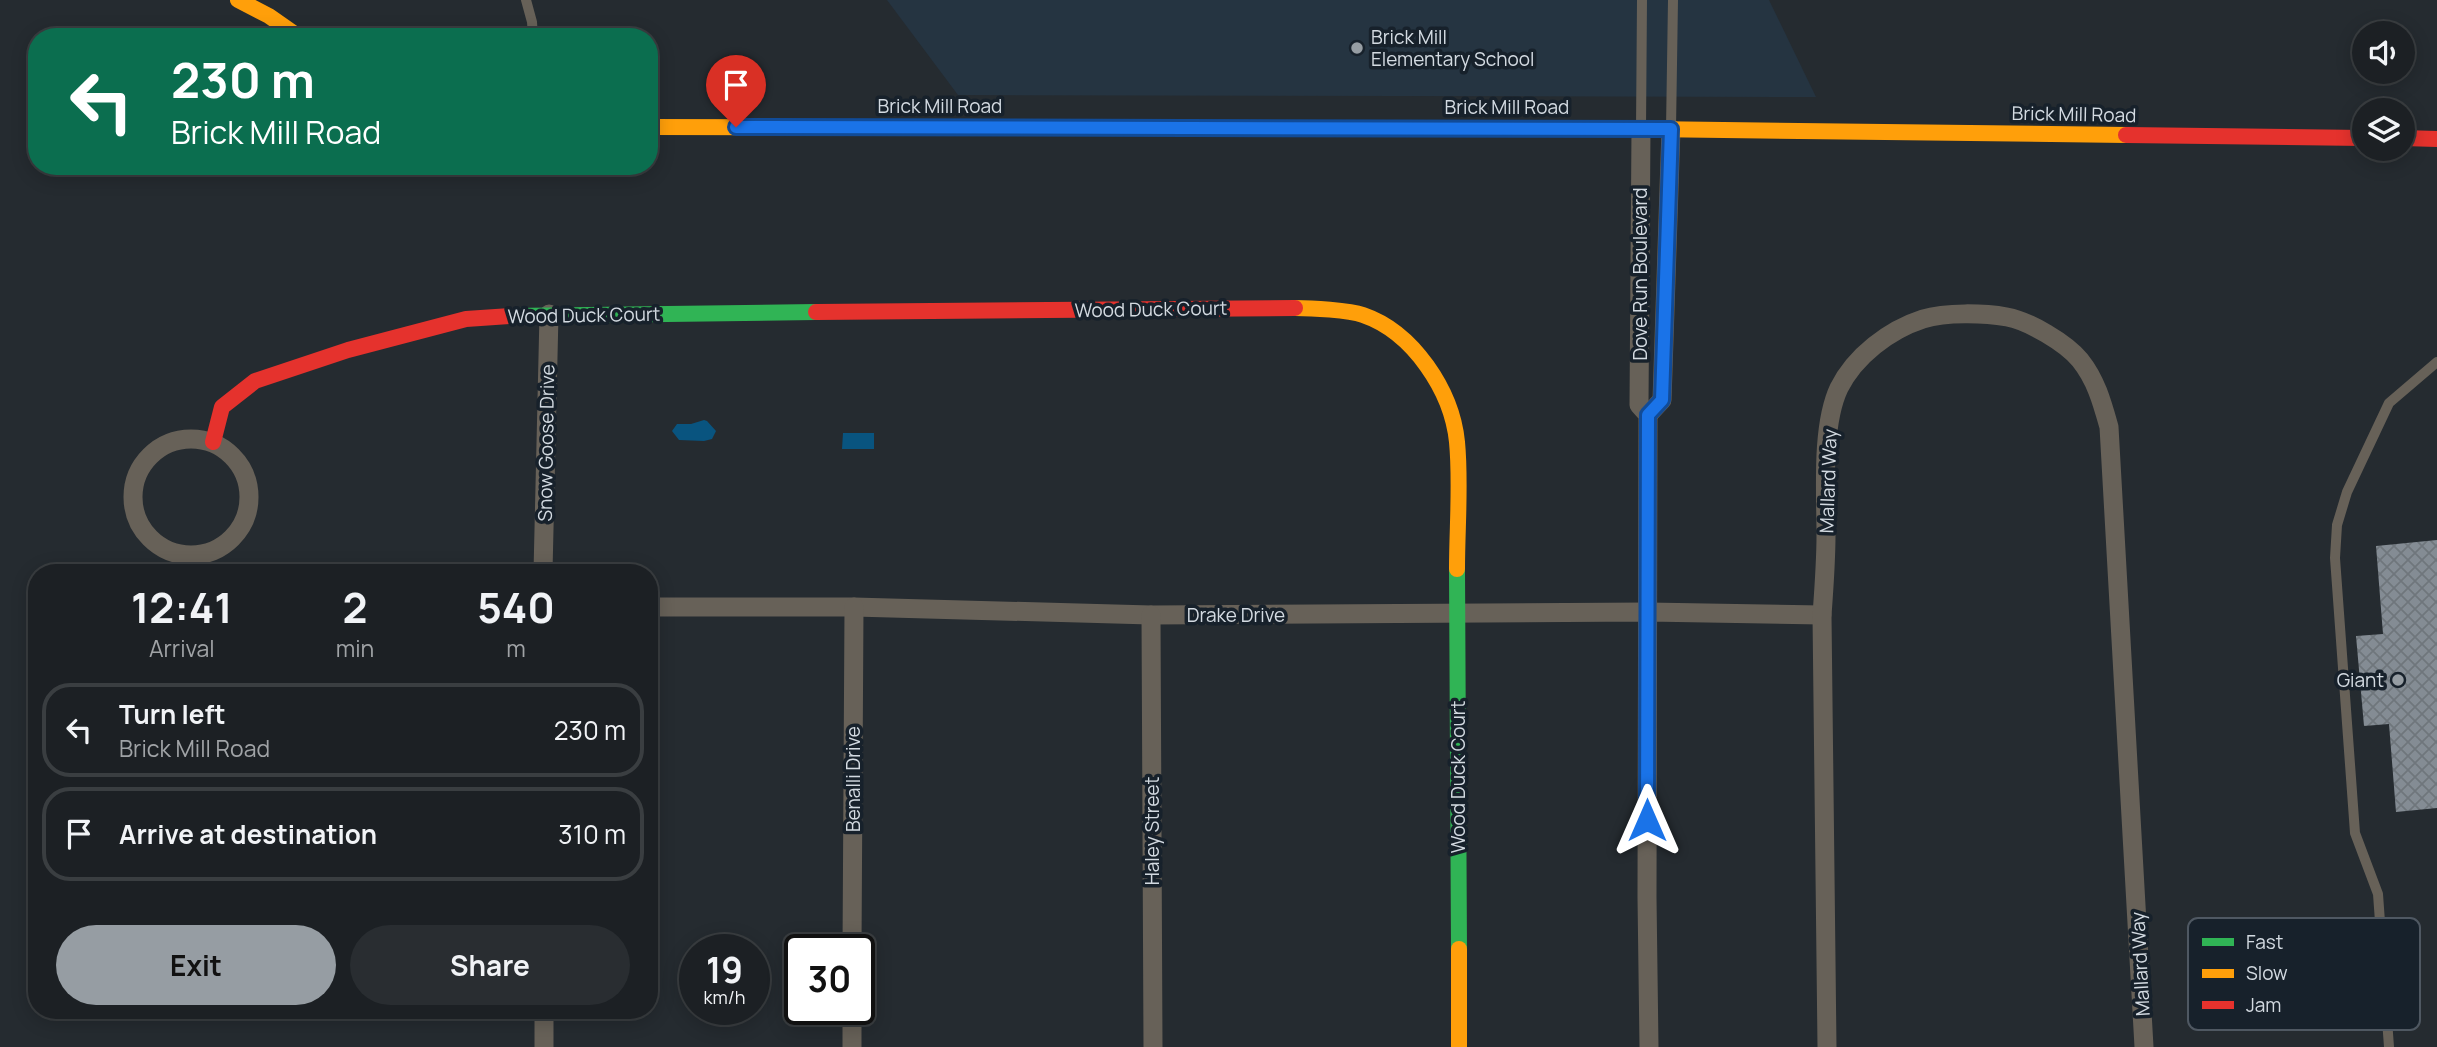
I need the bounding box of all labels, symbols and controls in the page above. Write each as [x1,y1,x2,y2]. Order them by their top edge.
map controls [2352,21,2415,161]
button: sound [2352,21,2415,84]
place label: Brick Mill Elementary School [1371,24,1534,72]
marker: Brick Mill Elementary School [1349,40,1365,56]
text: 230 m [171,46,315,113]
pin [706,55,766,127]
icon: left [56,56,147,147]
icon: arrive [717,66,755,104]
street label: Brick Mill Road [878,93,1002,119]
street label: Brick Mill Road [1445,94,1569,120]
button: layers [2352,98,2415,161]
street label: Brick Mill Road [2011,100,2137,128]
text: Brick Mill Road [171,110,381,154]
street label: Dove Run Boulevard [1627,187,1653,361]
street label: Wood Duck Court [1075,295,1227,323]
street label: Wood Duck Court [508,301,660,329]
street label: Snow Goose Drive [532,364,560,522]
street label: Mallard Way [1813,428,1843,534]
text: 12:41 [131,578,233,636]
text: 2 [342,578,367,636]
text: 540 [477,578,555,636]
street label: Drake Drive [1187,602,1285,628]
text: Arrival [149,632,215,664]
text: min [336,632,374,664]
text: m [506,632,526,664]
place label: Giant [2337,667,2384,693]
marker: Giant [2390,672,2406,688]
text: Turn left [119,696,226,732]
street label: Wood Duck Court [1445,701,1471,853]
icon: left [60,711,98,749]
text: 230 m [554,712,626,748]
street label: Benalli Drive [840,726,866,832]
text: Brick Mill Road [119,732,270,764]
street label: Haley Street [1139,777,1165,885]
position arrow [1610,783,1684,857]
icon: arrive [60,815,98,853]
text: Arrive at destination [119,816,377,852]
text: 310 m [558,816,626,852]
street label: Mallard Way [2124,911,2156,1017]
legend [2188,918,2420,1030]
button: Exit [56,925,336,1005]
button: Share [350,925,630,1005]
text: Fast [2246,929,2283,955]
speed limit sign: 30 [784,934,875,1025]
text: 19 [706,946,743,994]
text: Slow [2246,960,2288,986]
text: km/h [704,985,745,1009]
text: Jam [2246,992,2281,1018]

